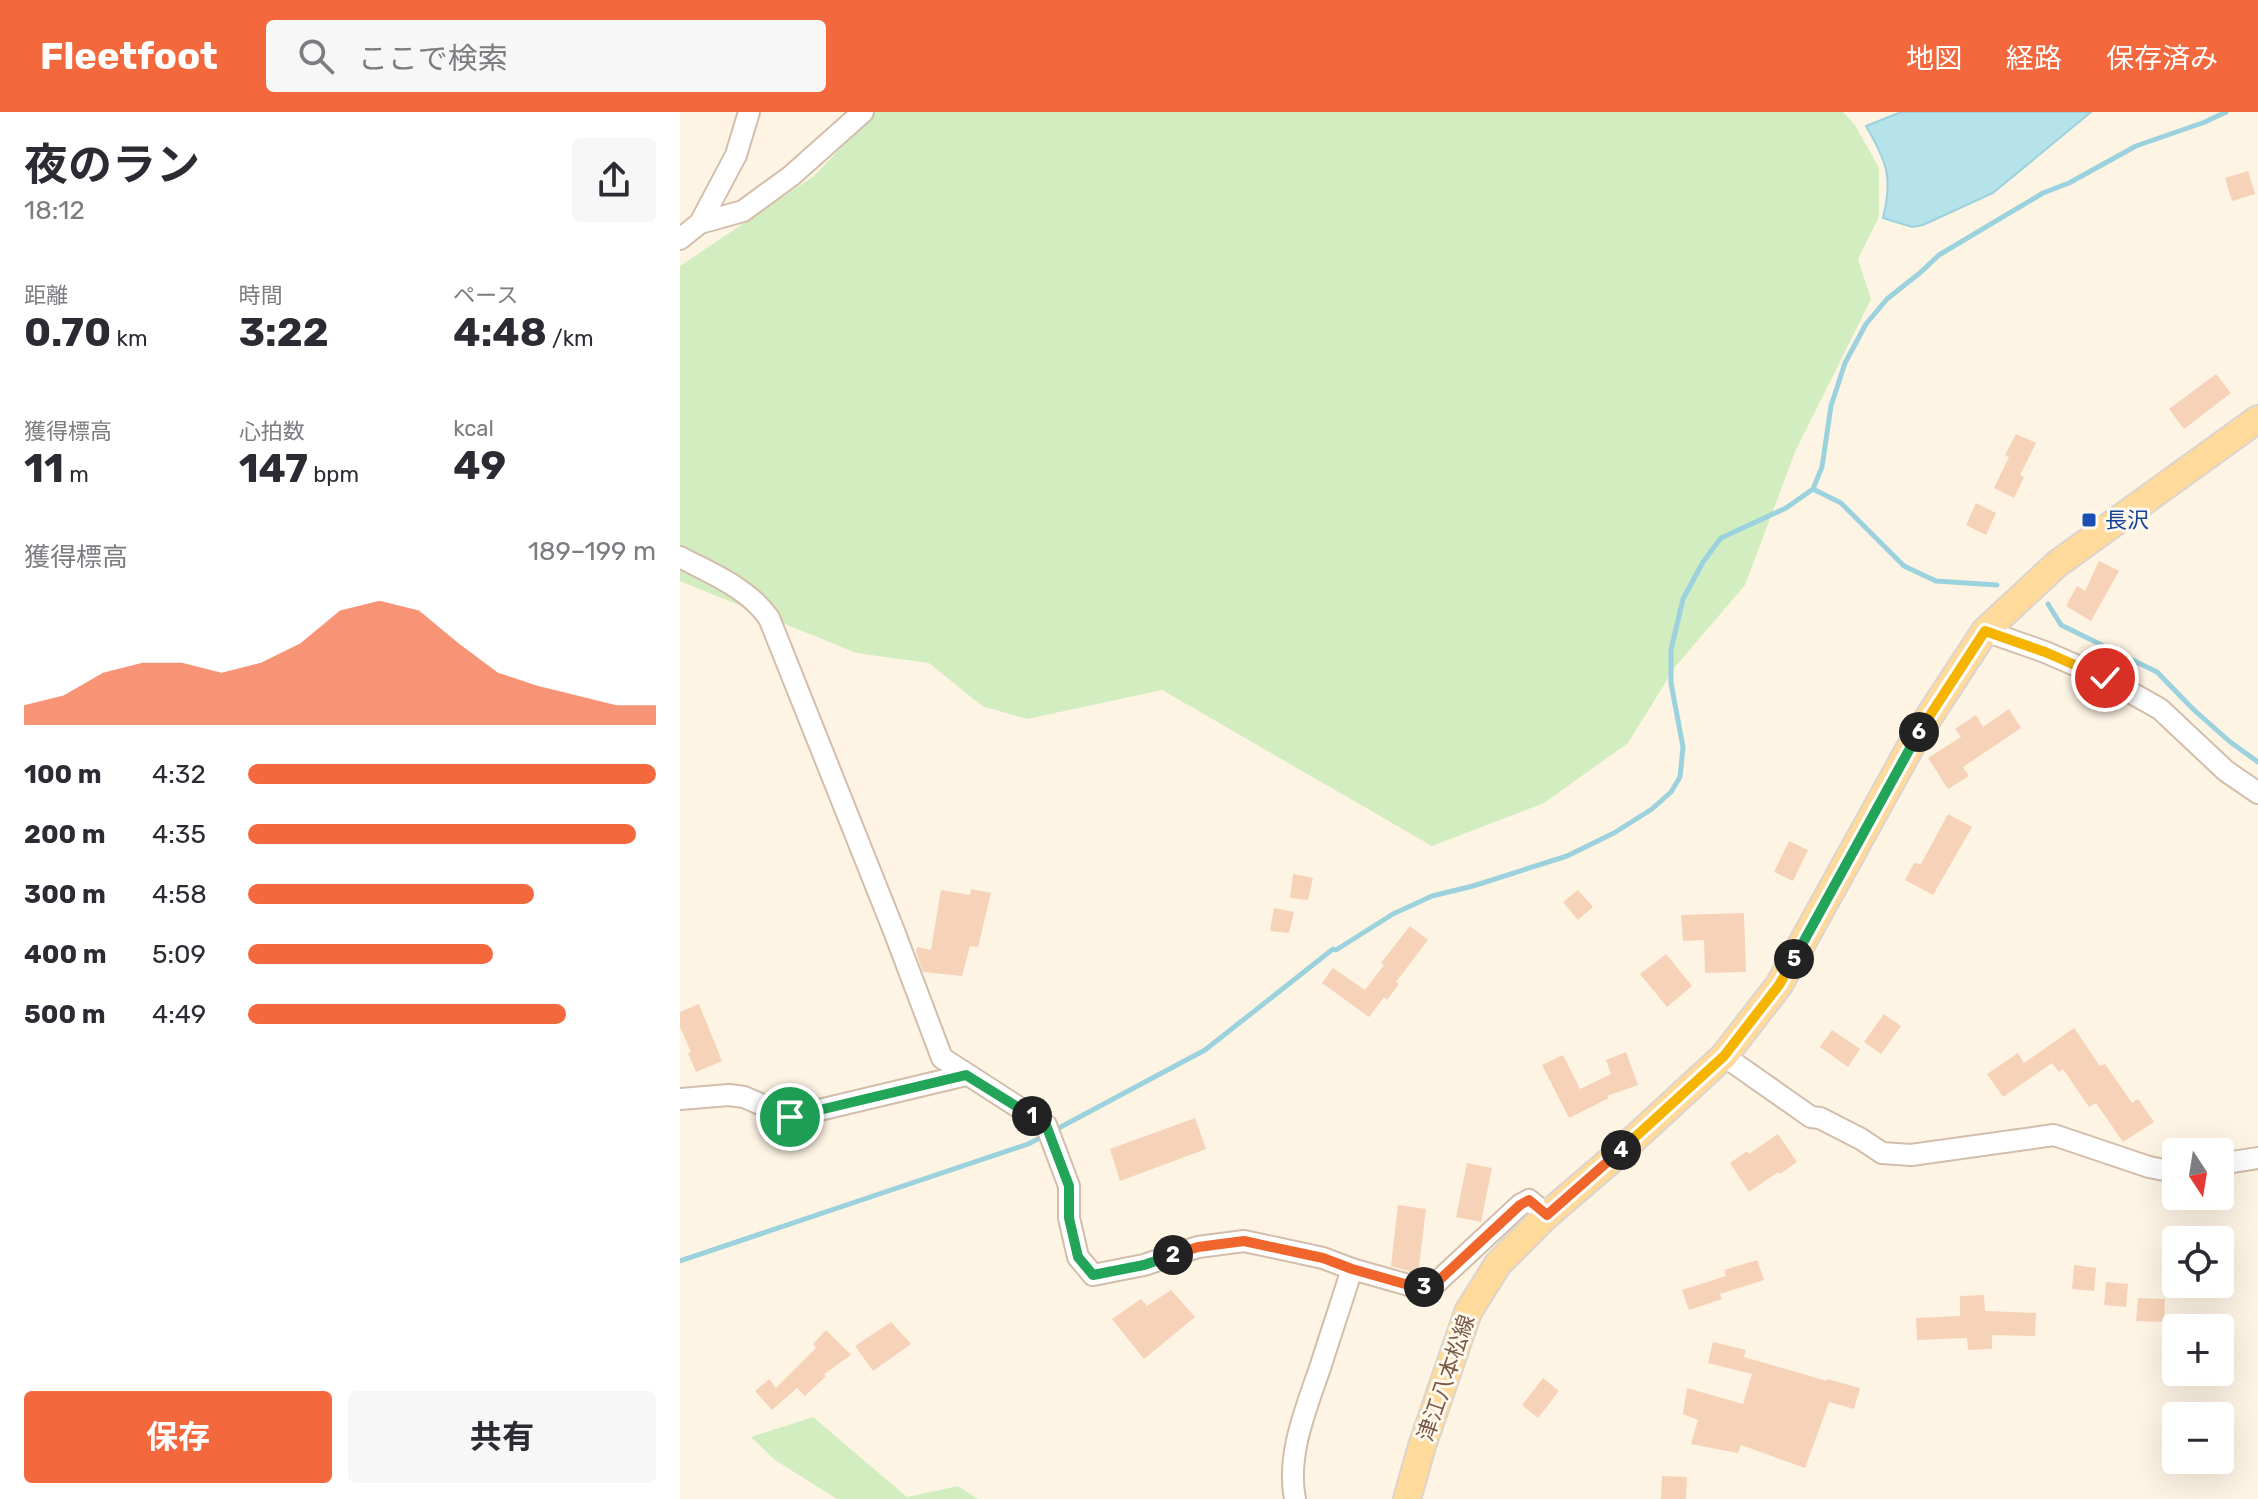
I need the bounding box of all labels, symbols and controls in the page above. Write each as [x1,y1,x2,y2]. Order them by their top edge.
search box [266,20,826,92]
text: Fleetfoot [40,33,218,79]
icon: search [294,34,338,78]
text: ここで検索 [358,41,508,77]
text: 地図 [1906,42,1962,75]
text: 経路 [2006,42,2062,75]
text: 保存済み [2106,42,2218,75]
button: share [572,138,656,222]
text: 夜のラン [24,139,200,191]
text: 18:12 [24,195,85,226]
text: 距離 [24,282,68,309]
text: 時間 [239,282,283,309]
text: ペース [453,282,518,309]
text: 0.70 [24,309,111,356]
text: 3:22 [239,309,329,356]
text: 4:48 [453,309,547,356]
text: km [111,325,147,352]
text: /km [547,325,594,352]
text: kcal [453,415,494,442]
text: 獲得標高 [24,418,112,445]
text: 心拍数 [239,418,305,445]
text: 49 [453,442,506,489]
text: 11 [24,445,64,492]
text: 147 [239,445,308,492]
text: m [64,461,89,488]
text: bpm [308,461,359,488]
place label: 長沢 [2105,507,2149,534]
marker: 長沢 [2080,511,2098,529]
text: 189–199 m [528,536,656,567]
text: 獲得標高 [24,542,128,573]
pin [2071,644,2139,712]
icon: check [2083,656,2127,700]
pin: 6 [1899,712,1939,752]
text: 6 [1912,718,1926,745]
text: 100 m [24,759,102,790]
text: 4:32 [152,759,206,790]
text: 200 m [24,819,106,850]
text: 4:35 [152,819,206,850]
text: 300 m [24,879,106,910]
text: 4:58 [152,879,207,910]
text: 400 m [24,939,106,970]
text: 5:09 [152,939,206,970]
pin: 5 [1774,939,1814,979]
text: 5 [1787,945,1801,972]
text: 500 m [24,999,106,1030]
text: 4:49 [152,999,206,1030]
pin [756,1083,824,1151]
icon: arrive [768,1095,812,1139]
pin: 1 [1012,1096,1052,1136]
text: 1 [1027,1102,1037,1129]
pin: 4 [1601,1130,1641,1170]
text: 4 [1613,1136,1629,1163]
north arrow [2162,1138,2234,1210]
map controls [2162,1138,2234,1474]
button: locate [2162,1226,2234,1298]
pin: 2 [1153,1235,1193,1275]
text: 2 [1166,1241,1180,1268]
pin: 3 [1404,1267,1444,1307]
text: 3 [1417,1273,1431,1300]
street label: 津江八本松線 [1412,1311,1480,1445]
button: + [2162,1314,2234,1386]
button: 保存 [24,1391,332,1483]
button: 共有 [348,1391,656,1483]
button: − [2162,1402,2234,1474]

